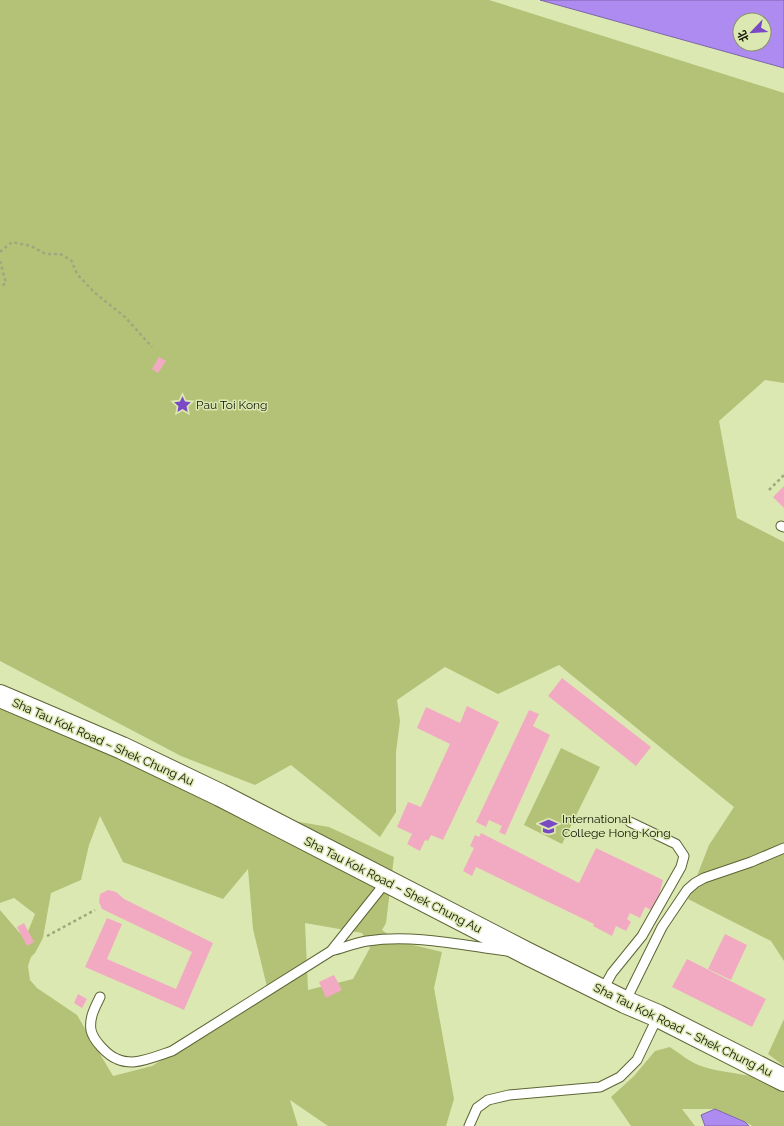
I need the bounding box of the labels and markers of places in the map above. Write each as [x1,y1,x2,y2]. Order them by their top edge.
place icon: Pau Toi Kong [173,395,193,415]
place label: Pau Toi Kong [196,398,267,412]
place label: International College Hong Kong [562,812,671,840]
school or university icon: International College Hong Kong [539,816,559,836]

